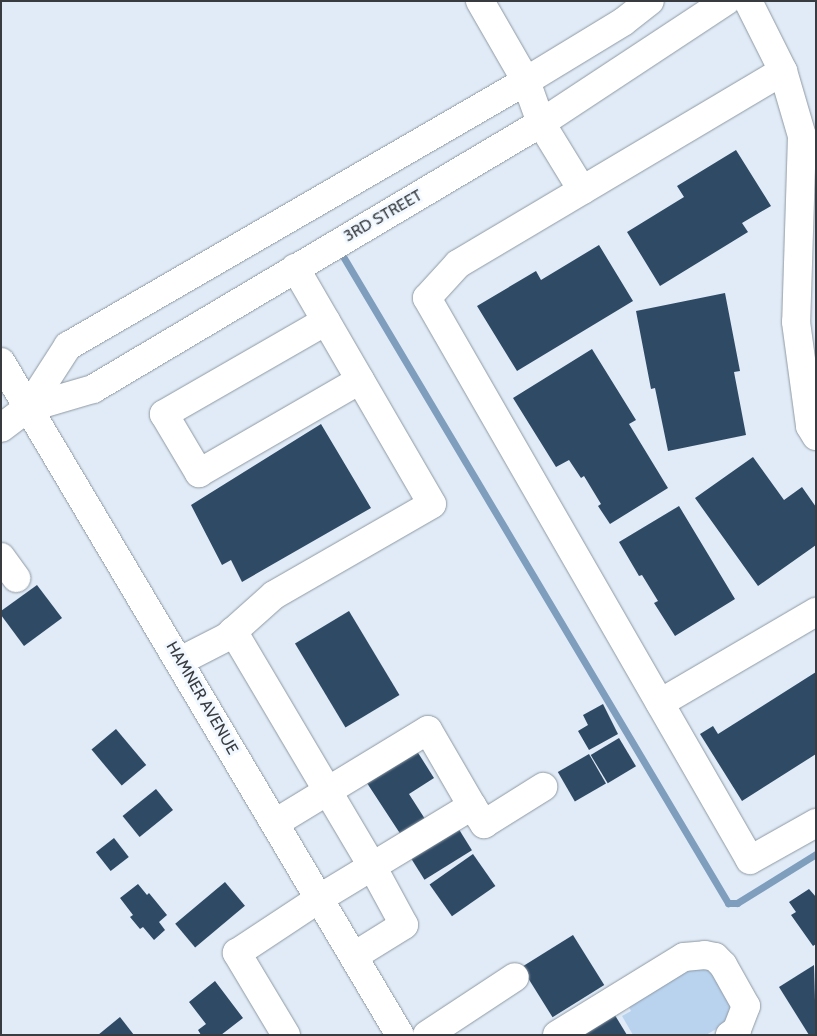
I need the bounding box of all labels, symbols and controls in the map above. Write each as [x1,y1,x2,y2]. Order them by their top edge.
street label: 3RD STREET [340,186,426,246]
street label: HAMNER AVENUE [162,638,242,758]

